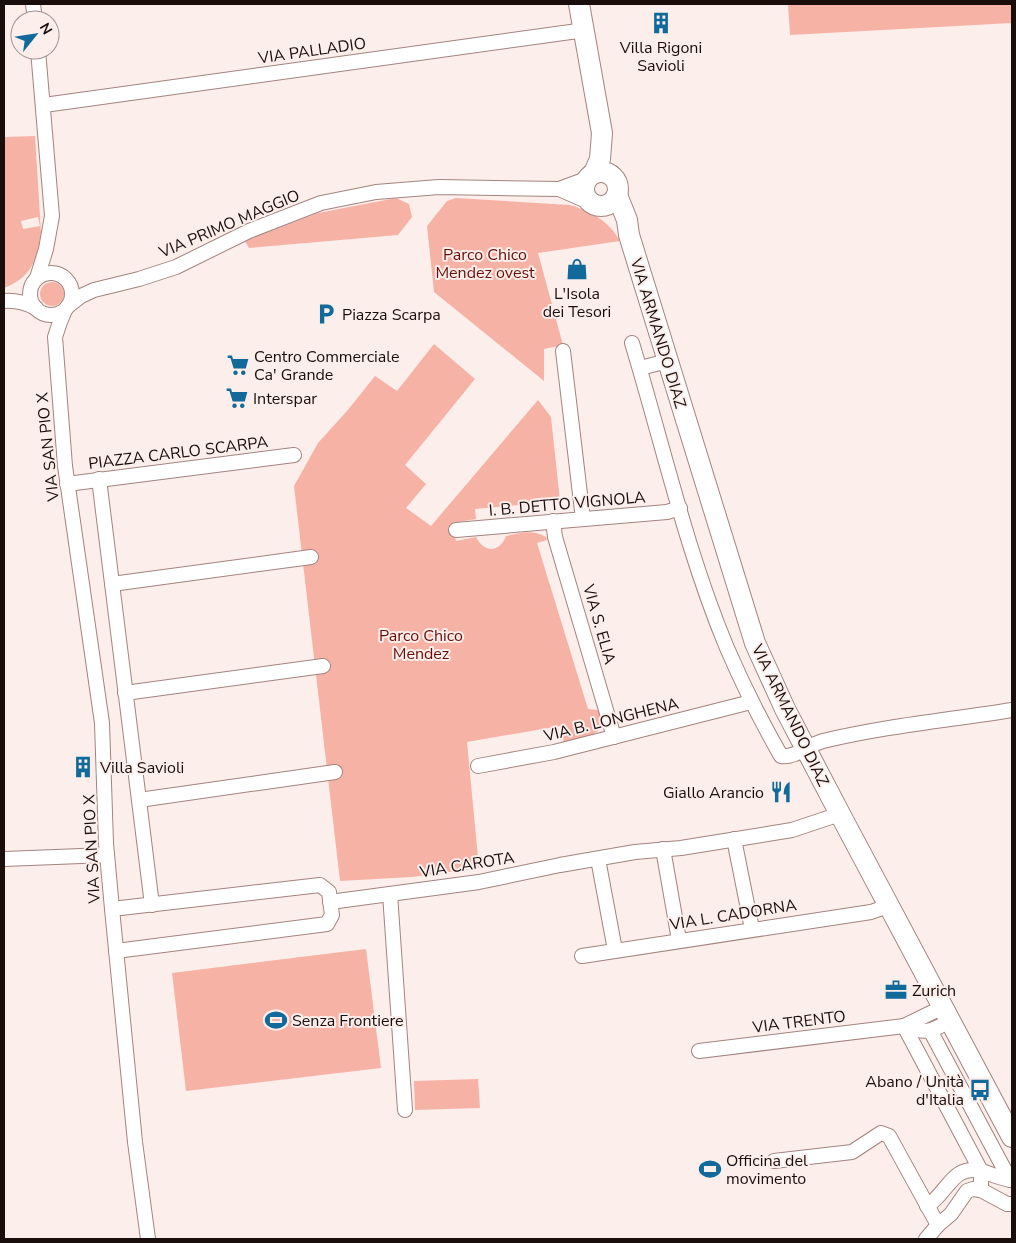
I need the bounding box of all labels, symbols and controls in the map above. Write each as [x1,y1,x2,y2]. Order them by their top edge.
north arrow [10,10,60,60]
building icon: Villa Rigoni Savioli [648,10,674,36]
text: N [35,19,57,38]
street label: VIA PALLADIO [256,33,367,70]
place label: Villa Rigoni Savioli [619,37,702,77]
street label: VIA PRIMO MAGGIO [155,184,303,264]
park label: Parco Chico Mendez ovest [435,244,535,284]
street label: VIA ARMANDO DIAZ [624,255,691,411]
shop icon: L'Isola dei Tesori [564,256,590,282]
place label: L'Isola dei Tesori [543,283,611,323]
parking icon: Piazza Scarpa [313,301,339,327]
place label: Piazza Scarpa [342,304,441,326]
place label: Centro Commerciale Ca' Grande [254,346,399,386]
supermarket icon: Centro Commerciale Ca' Grande [225,352,251,378]
supermarket icon: Interspar [224,385,250,411]
place label: Interspar [253,388,317,410]
street label: VIA SAN PIO X [31,391,65,503]
street label: PIAZZA CARLO SCARPA [87,431,270,475]
street label: I. B. DETTO VIGNOLA [488,486,647,522]
street label: VIA S. ELIA [577,581,621,667]
park label: Parco Chico Mendez [379,625,463,665]
street label: VIA ARMANDO DIAZ [746,640,834,791]
street label: VIA B. LONGHENA [541,693,681,748]
building icon: Villa Savioli [70,754,96,780]
place label: Villa Savioli [99,757,184,779]
restaurant icon: Giallo Arancio [768,779,794,805]
place label: Giallo Arancio [663,782,764,804]
street label: VIA SAN PIO X [78,793,106,905]
street label: VIA CAROTA [417,847,516,883]
street label: VIA L. CADORNA [667,894,798,936]
office icon: Zurich [883,977,909,1003]
place label: Zurich [912,980,956,1002]
street label: VIA TRENTO [750,1005,847,1039]
sports icon: Senza Frontiere [263,1007,289,1033]
place label: Senza Frontiere [292,1010,404,1032]
place label: Abano / Unità d'Italia [865,1071,964,1111]
bus stop icon: Abano / Unità d'Italia [967,1077,993,1103]
place label: Officina del movimento [726,1150,808,1190]
sports icon: Officina del movimento [697,1156,723,1182]

